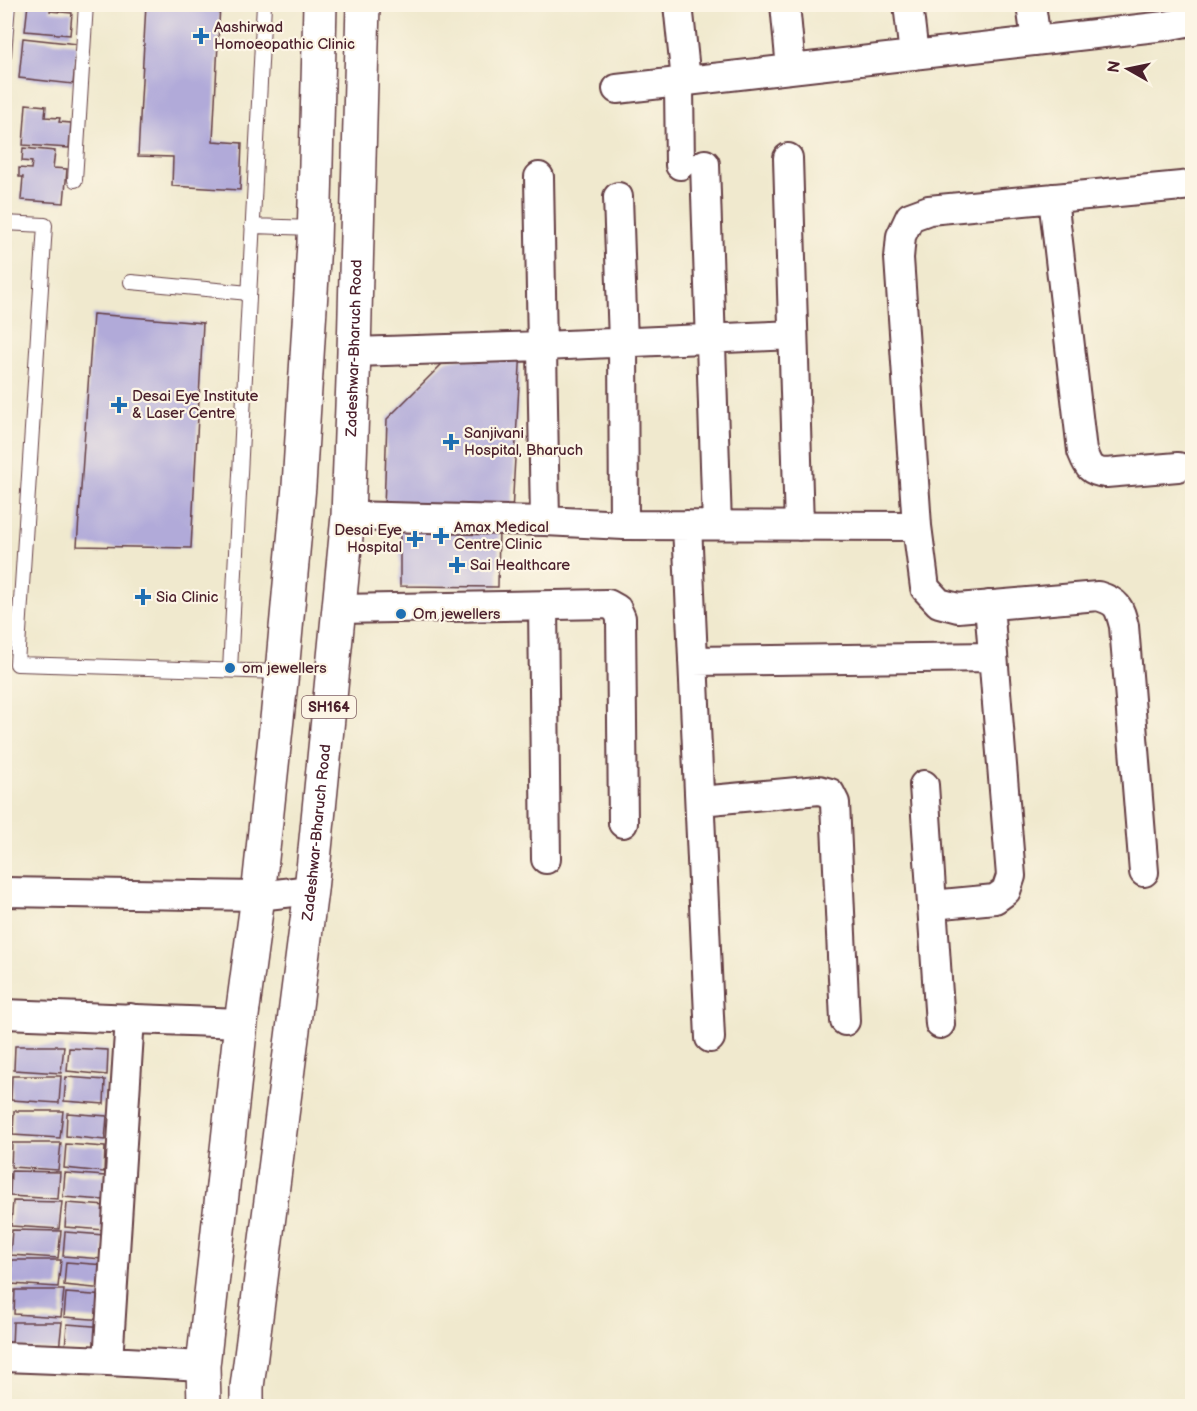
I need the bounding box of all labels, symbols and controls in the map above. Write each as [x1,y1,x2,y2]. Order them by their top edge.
place label: Aashirwad Homoeopathic Clinic [214,18,355,54]
marker: Aashirwad Homoeopathic Clinic [192,27,210,45]
north arrow [1098,39,1158,99]
text: N [1104,59,1125,74]
street label: Zadeshwar-Bharuch Road [341,259,366,438]
place label: Desai Eye Institute & Laser Centre [132,387,258,423]
marker: Desai Eye Institute & Laser Centre [110,396,128,414]
place label: Sanjivani Hospital, Bharuch [464,424,583,460]
marker: Sanjivani Hospital, Bharuch [442,433,460,451]
place label: Amax Medical Centre Clinic [454,518,549,554]
place label: Desai Eye Hospital [334,521,402,557]
marker: Amax Medical Centre Clinic [432,527,450,545]
marker: Desai Eye Hospital [406,530,424,548]
marker: Sai Healthcare [448,556,466,574]
place label: Sai Healthcare [470,556,570,575]
marker: Sia Clinic [134,588,152,606]
place label: Sia Clinic [156,588,219,607]
place label: Om jewellers [413,605,501,624]
marker: Om jewellers [394,607,408,621]
place label: om jewellers [242,659,327,678]
marker: om jewellers [223,661,237,675]
road number: SH164 [302,696,356,718]
street label: Zadeshwar-Bharuch Road [298,743,335,923]

